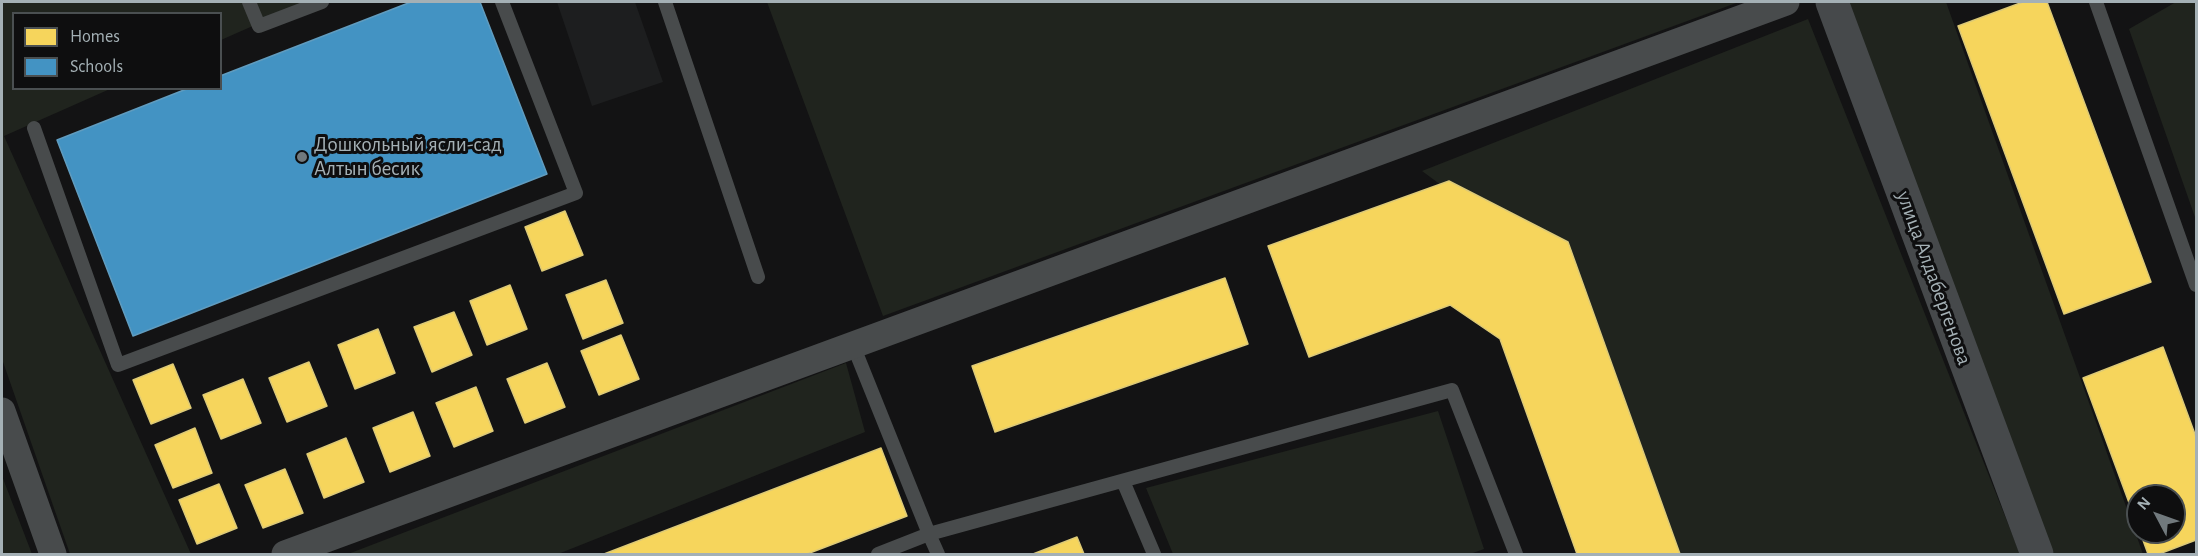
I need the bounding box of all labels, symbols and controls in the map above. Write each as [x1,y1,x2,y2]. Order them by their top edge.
legend [12,12,222,90]
text: Homes [70,28,120,46]
text: Schools [70,58,123,76]
place label: Дошкольный ясли-сад Алтын бесик [314,132,502,182]
marker: Дошкольный ясли-сад Алтын бесик [295,150,309,164]
street label: улица Алдабергенова [1891,188,1977,368]
north arrow [2126,484,2186,544]
text: N [2134,494,2154,513]

